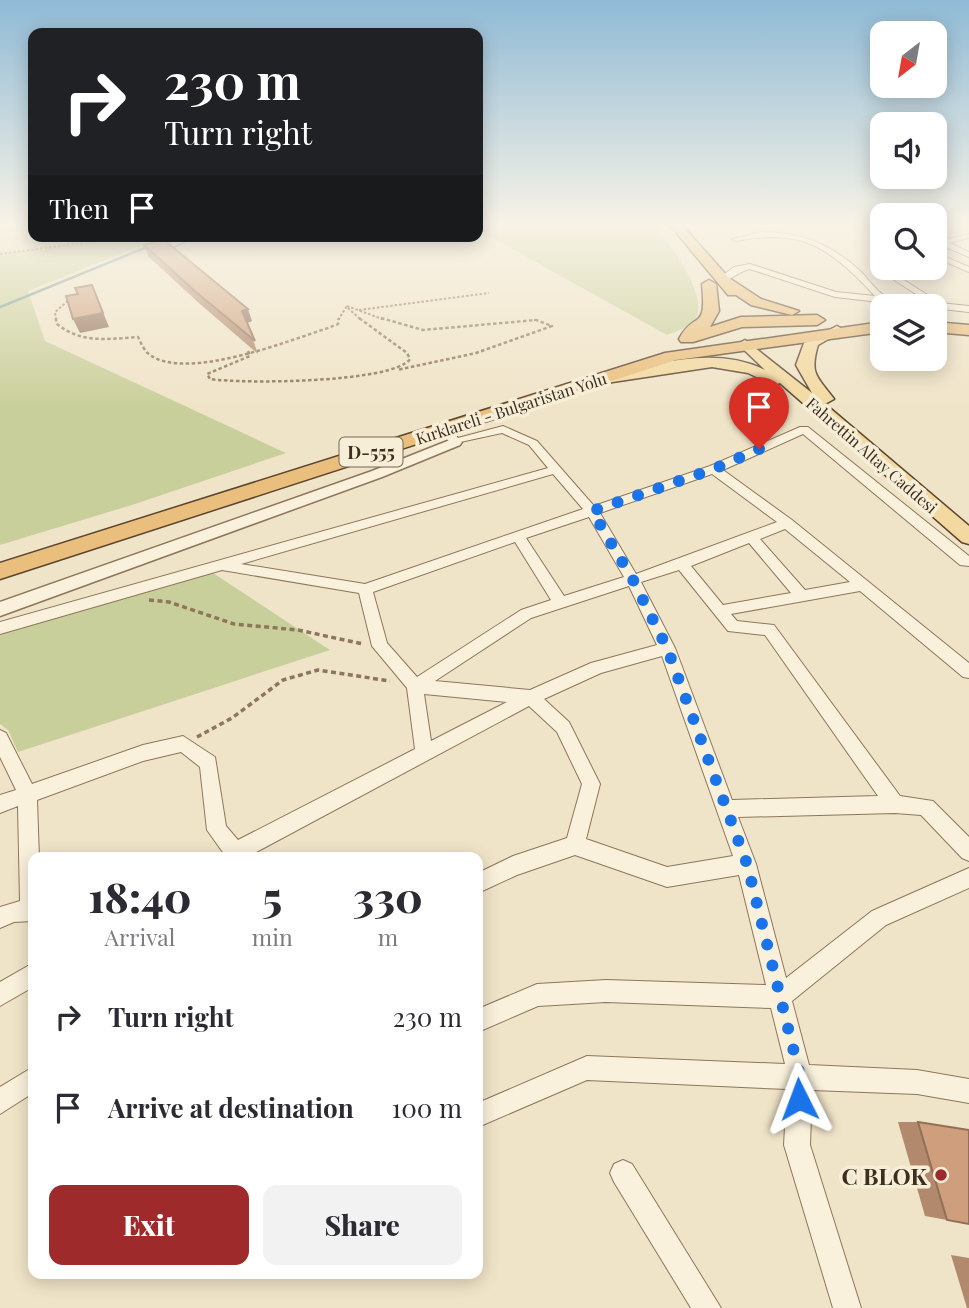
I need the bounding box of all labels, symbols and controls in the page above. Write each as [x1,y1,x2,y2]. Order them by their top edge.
north arrow [870,21,947,98]
map controls [870,21,947,371]
text: 230 m [164,47,301,112]
icon: right [49,56,140,147]
text: Turn right [164,110,312,153]
button: sound [870,112,947,189]
icon: arrive [123,189,161,227]
text: Then [49,191,109,226]
button: search [870,203,947,280]
button: layers [870,294,947,371]
street label: Kırklareli - Bulgaristan Yolu [413,367,609,449]
pin [729,377,789,449]
icon: arrive [740,388,778,426]
street label: Fahrettin Altay Caddesi [802,392,942,518]
road number: D-555 [340,438,402,466]
text: 18:40 [88,868,192,924]
text: 5 [262,868,282,924]
text: 330 [353,868,423,924]
text: Arrival [104,921,175,952]
text: min [252,921,293,952]
text: m [378,921,398,952]
icon: right [49,998,87,1036]
text: Turn right [108,999,234,1034]
text: 230 m [393,999,462,1034]
position arrow [762,1062,836,1136]
icon: arrive [49,1089,87,1127]
text: Arrive at destination [108,1090,354,1125]
text: 100 m [392,1090,462,1125]
place label: C BLOK [842,1160,928,1191]
marker: C BLOK [933,1167,949,1183]
button: Exit [49,1185,249,1265]
button: Share [263,1185,462,1265]

